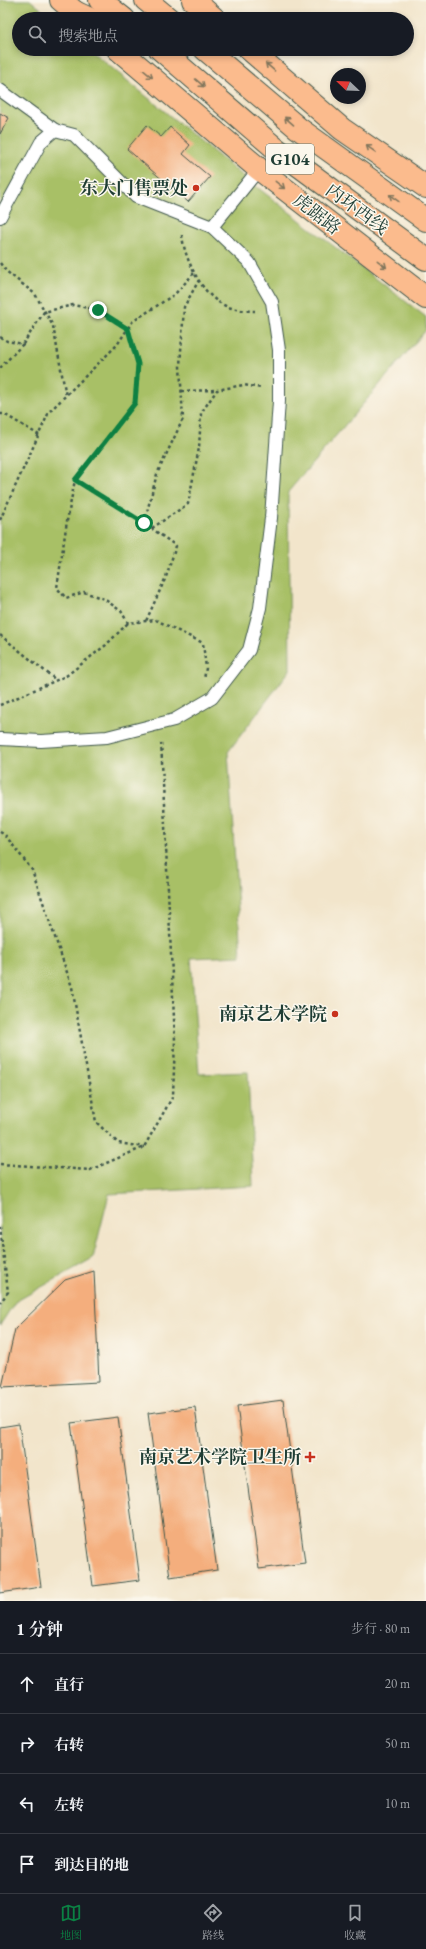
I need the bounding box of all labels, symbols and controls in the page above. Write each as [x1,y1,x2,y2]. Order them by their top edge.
search box [12,12,414,56]
icon: search [26,23,48,45]
text: 搜索地点 [58,26,118,45]
one-way arrow [265,63,275,72]
north arrow [330,68,366,104]
one-way arrow [143,70,153,79]
one-way arrow [195,79,206,88]
one-way arrow [284,117,294,126]
road number: G104 [266,144,314,174]
one-way arrow [366,145,377,153]
place label: 东大门售票处 [80,176,188,199]
street label: 内环西线 [321,178,393,239]
one-way arrow [274,181,285,189]
marker: 东大门售票处 [191,183,201,193]
street label: 虎踞路 [289,188,346,239]
one-way arrow [389,193,400,202]
one-way arrow [377,260,388,269]
route end [89,301,107,319]
route start [135,514,153,532]
place label: 南京艺术学院 [219,1002,327,1025]
marker: 南京艺术学院 [330,1009,340,1019]
place label: 南京艺术学院卫生所 [139,1445,302,1468]
marker: 南京艺术学院卫生所 [304,1451,316,1463]
text: 1 分钟 [16,1618,63,1640]
text: 步行 · 80 m [351,1620,410,1637]
icon: ahead [16,1673,38,1695]
text: 直行 [54,1675,84,1694]
text: 20 m [385,1675,410,1692]
icon: right [16,1733,38,1755]
text: 右转 [54,1735,84,1754]
text: 50 m [385,1735,410,1752]
icon: left [16,1793,38,1815]
text: 左转 [54,1795,84,1814]
text: 10 m [385,1795,410,1812]
icon: arrive [16,1853,38,1875]
text: 到达目的地 [54,1855,129,1874]
tab: 地图 [60,1902,82,1942]
tab: 路线 [202,1902,224,1942]
tab: 收藏 [344,1902,366,1942]

